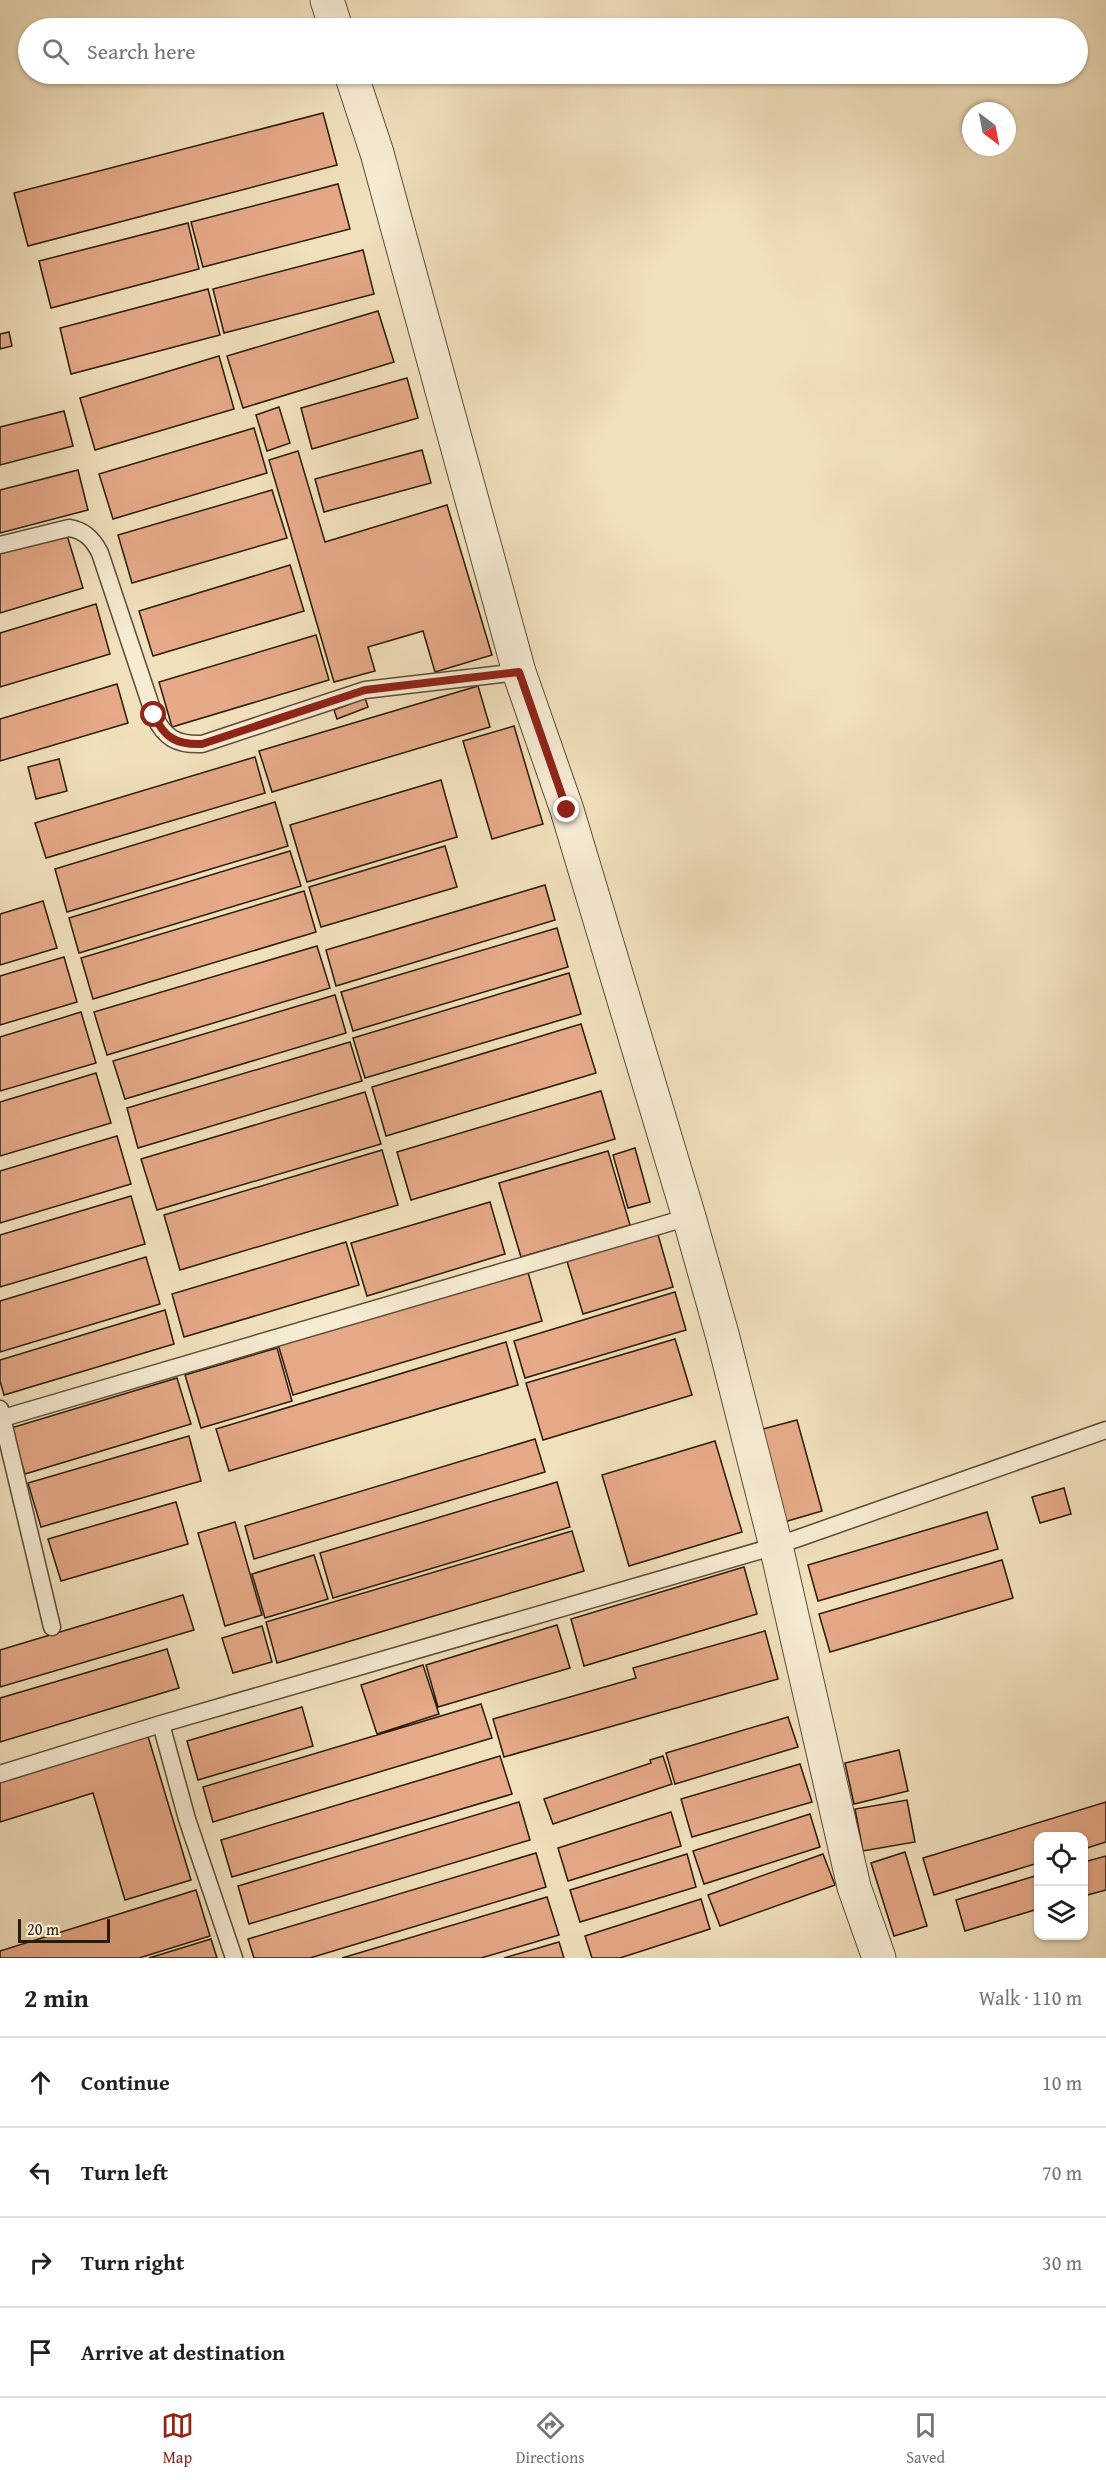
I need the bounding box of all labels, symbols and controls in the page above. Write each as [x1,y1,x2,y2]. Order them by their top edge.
search box [18,18,1088,84]
icon: search [39,35,72,68]
text: Search here [87,35,196,67]
north arrow [962,102,1016,156]
route start [140,701,166,727]
route end [553,796,579,822]
map controls [1034,1832,1088,1940]
button: locate [1034,1832,1088,1886]
button: layers [1034,1886,1088,1940]
scale bar [18,1916,110,1944]
text: 20 m [27,1917,59,1941]
text: 2 min [24,1978,89,2017]
text: Walk · 110 m [979,1983,1082,2012]
icon: ahead [24,2066,57,2099]
text: Continue [81,2066,170,2098]
text: 10 m [1042,2068,1082,2097]
icon: left [24,2156,57,2189]
text: Turn left [81,2156,168,2188]
text: 70 m [1042,2158,1082,2187]
icon: right [24,2246,57,2279]
text: Turn right [81,2246,184,2278]
text: 30 m [1042,2248,1082,2277]
icon: arrive [24,2336,57,2369]
text: Arrive at destination [81,2336,285,2368]
tab: Map [161,2409,194,2469]
tab: Directions [516,2409,585,2469]
tab: Saved [906,2409,945,2469]

